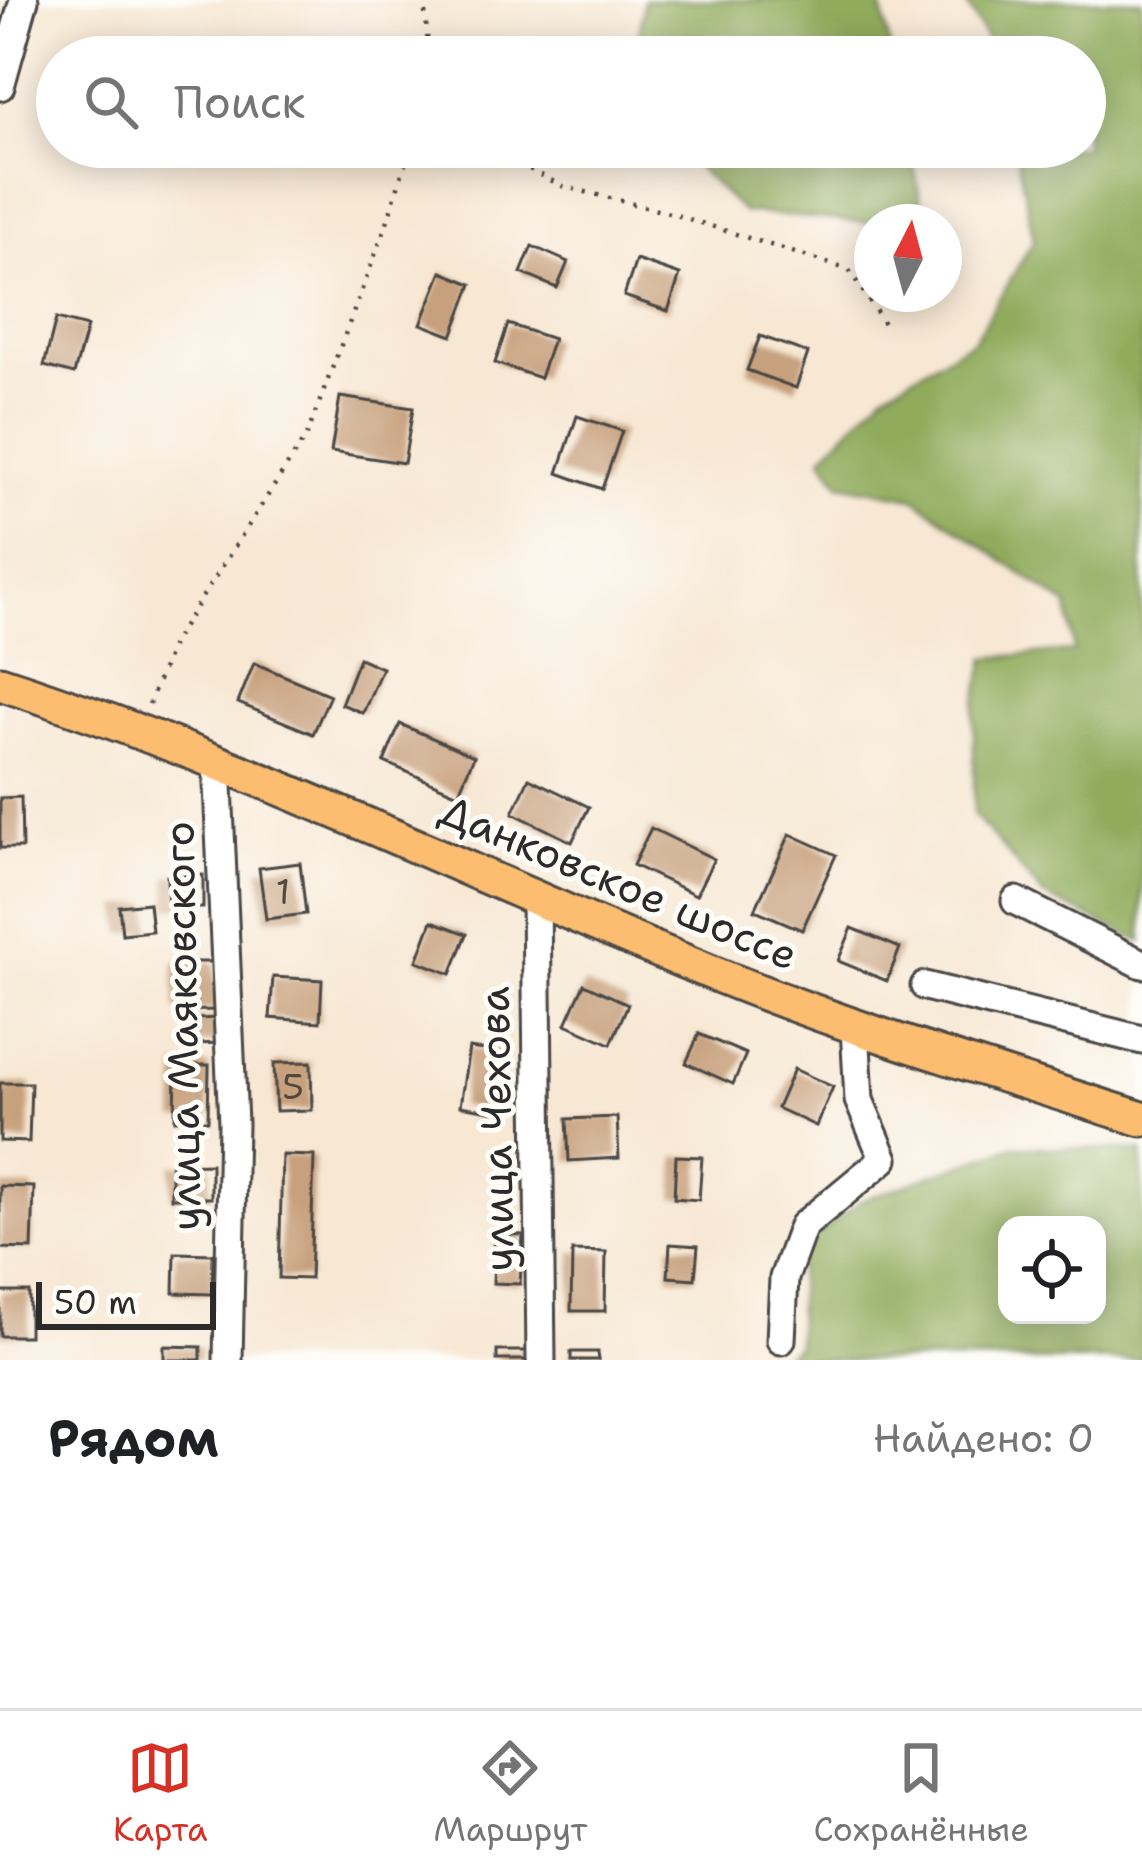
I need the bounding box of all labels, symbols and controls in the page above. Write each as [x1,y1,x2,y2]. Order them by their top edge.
search box [36,36,1106,168]
icon: search [78,69,144,135]
text: Поиск [174,72,305,132]
north arrow [854,204,962,312]
street label: Данковское шоссе [432,781,806,983]
street label: улица Маяковского [150,821,214,1231]
house number: 1 [275,867,291,916]
street label: улица Чехова [466,986,526,1272]
house number: 5 [282,1062,304,1111]
map controls [998,1216,1106,1324]
button: locate [998,1216,1106,1324]
scale bar [36,1276,216,1329]
text: 50 m [54,1280,137,1325]
text: Рядом [48,1404,219,1472]
text: Найдено: 0 [873,1412,1094,1464]
tab: Карта [113,1735,207,1852]
tab: Маршрут [433,1735,587,1852]
tab: Сохранённые [813,1735,1029,1852]

